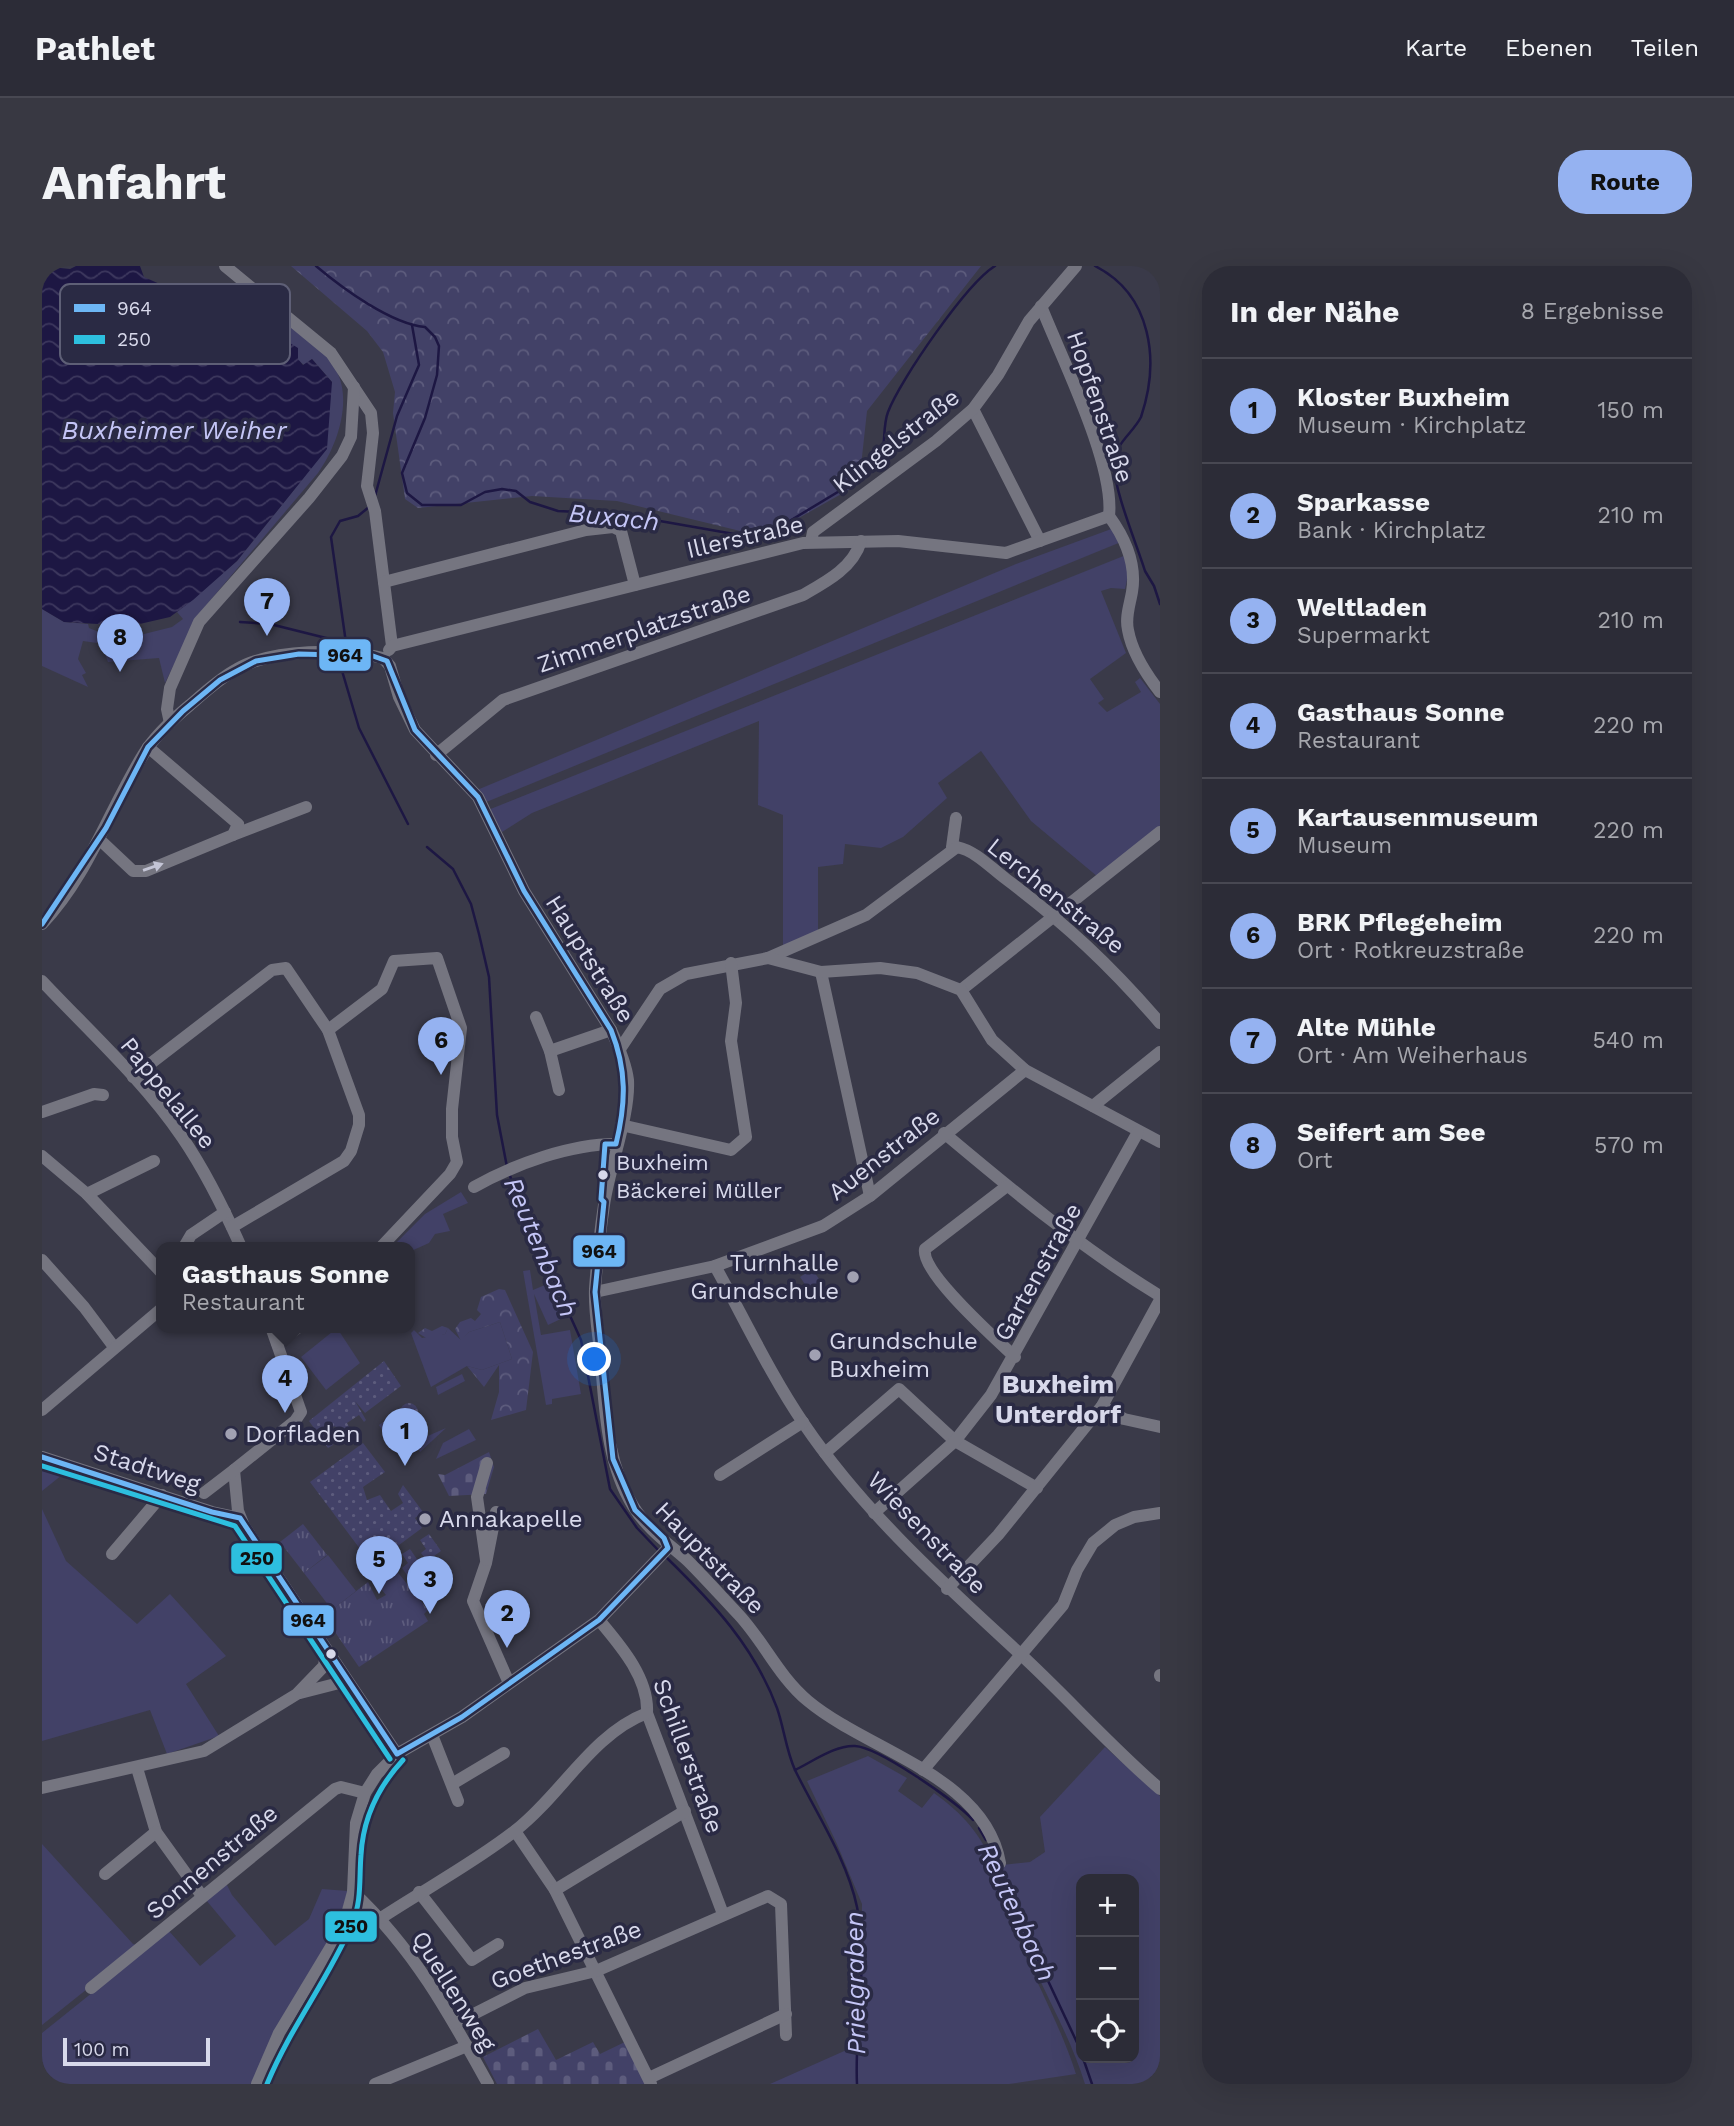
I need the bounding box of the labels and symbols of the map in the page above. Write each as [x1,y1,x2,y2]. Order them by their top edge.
legend [60,284,290,364]
text: 964 [117,297,152,320]
street label: Hopfenstraße [1061,327,1139,487]
text: 250 [117,328,151,351]
street label: Klingelstraße [827,383,965,499]
water label: Buxheimer Weiher [61,415,287,445]
water label: Buxach [567,497,661,537]
street label: Illerstraße [684,510,806,564]
pin: 7 [244,578,290,636]
street label: Zimmerplatzstraße [534,579,754,679]
pin: 8 [97,614,143,672]
line badge: 964 [318,638,372,672]
text: 964 [327,644,363,667]
street label: Lerchenstraße [982,832,1130,960]
one-way arrow [143,861,164,872]
street label: Hauptstraße [540,890,640,1028]
pin: 6 [418,1017,464,1075]
street label: Pappelallee [114,1032,222,1154]
street label: Auenstraße [823,1102,945,1206]
place label: Buxheim Bäckerei Müller [616,1150,782,1203]
marker: Buxheim Bäckerei Müller [596,1168,610,1182]
water label: Reutenbach [498,1173,584,1321]
street label: Gartenstraße [989,1198,1087,1346]
line badge: 964 [572,1234,626,1268]
text: 964 [581,1240,617,1263]
place label: Turnhalle Grundschule [690,1249,839,1305]
marker: Turnhalle Grundschule [845,1269,861,1285]
place label: Grundschule Buxheim [829,1327,978,1383]
your location [577,1342,611,1376]
marker: Grundschule Buxheim [807,1347,823,1363]
pin: 4 [262,1355,308,1413]
district label: Buxheim Unterdorf [995,1369,1121,1429]
pin: 1 [382,1408,428,1466]
place label: Dorfladen [245,1420,361,1448]
marker: Dorfladen [223,1426,239,1442]
street label: Stadtweg [90,1438,204,1498]
street label: Wiesenstraße [862,1466,992,1600]
street label: Hauptstraße [650,1496,770,1620]
place label: Annakapelle [439,1505,583,1533]
marker: Annakapelle [417,1511,433,1527]
pin: 5 [356,1536,402,1594]
line badge: 250 [230,1542,283,1575]
text: 250 [240,1547,274,1570]
pin: 3 [407,1556,453,1614]
pin: 2 [484,1590,530,1648]
line badge: 964 [282,1604,335,1637]
text: 964 [290,1609,326,1632]
unlabelled marker [324,1647,338,1661]
street label: Schillerstraße [647,1675,729,1837]
street label: Sonnenstraße [141,1799,283,1925]
water label: Reutenbach [972,1838,1062,1986]
line badge: 250 [324,1910,378,1943]
water label: Prielgraben [839,1911,871,2055]
text: 250 [334,1915,368,1938]
street label: Goethestraße [487,1915,645,1995]
street label: Quellenweg [406,1926,502,2056]
scale bar [63,2035,210,2067]

